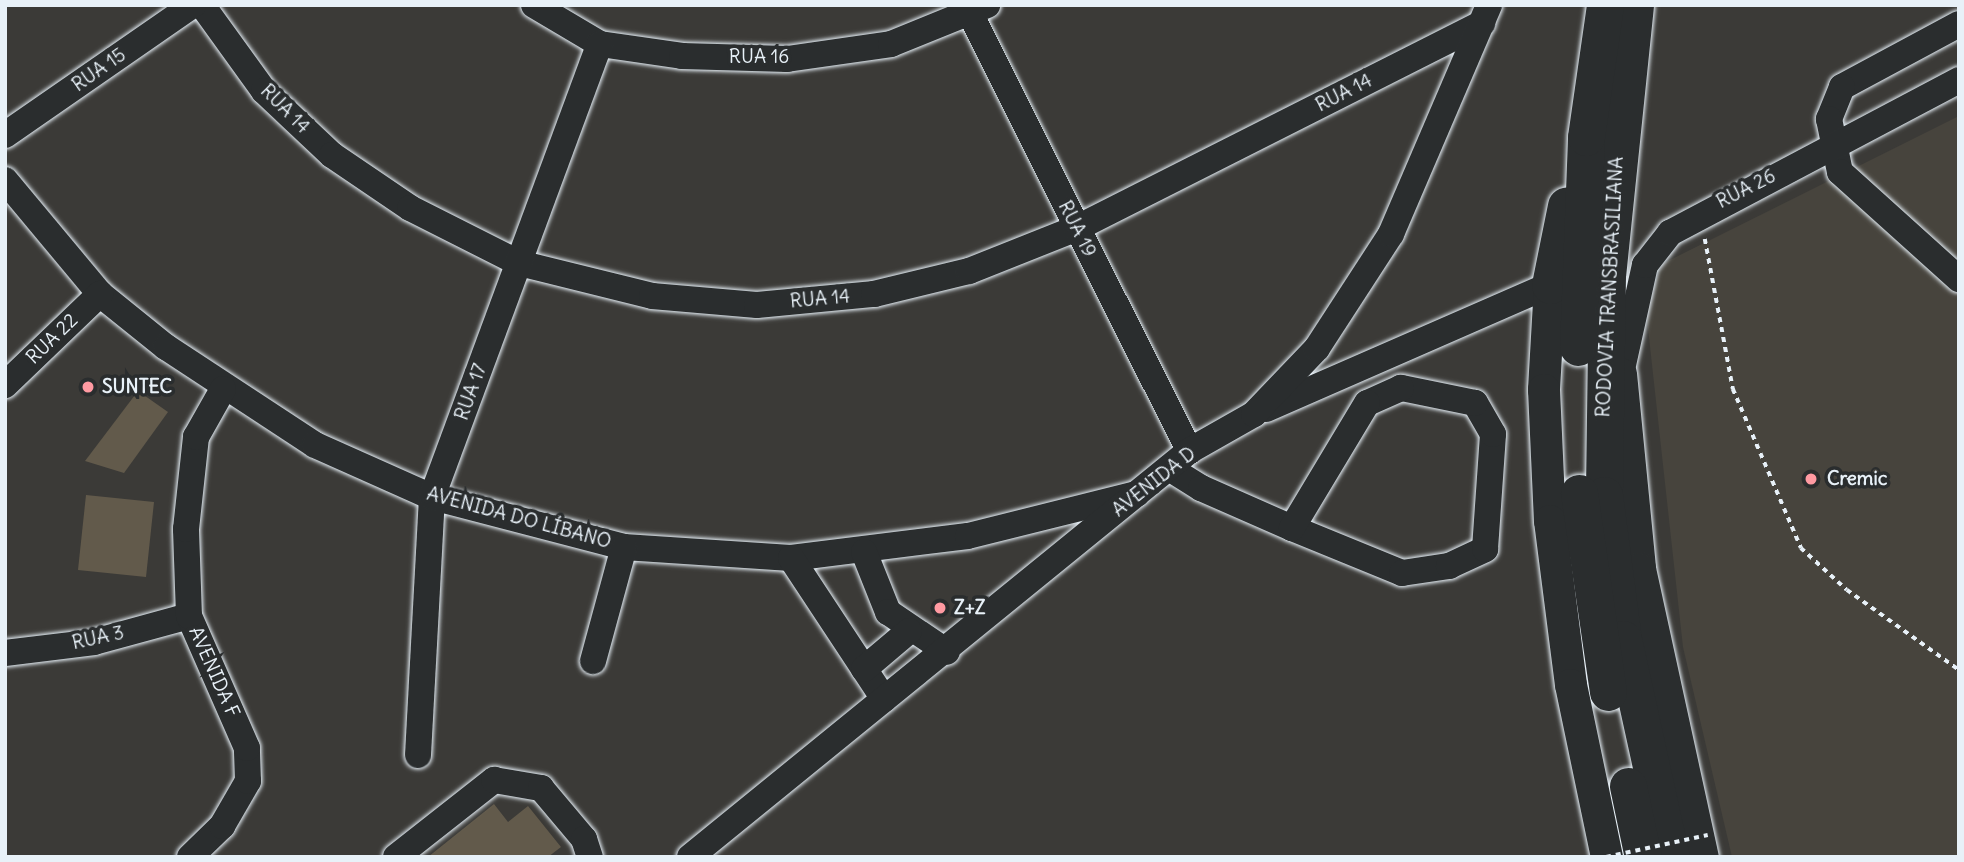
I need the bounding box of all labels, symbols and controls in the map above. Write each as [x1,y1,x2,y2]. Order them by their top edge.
street label: RUA 15 [68,43,130,97]
street label: RUA 16 [729,46,789,68]
street label: RUA 14 [1312,69,1376,117]
street label: RUA 14 [256,80,314,138]
street label: RODOVIA TRANSBRASILIANA [1592,156,1628,418]
street label: RUA 26 [1713,165,1779,213]
street label: RUA 19 [1053,197,1101,261]
street label: RUA 14 [789,285,851,313]
street label: RUA 22 [22,309,82,369]
street label: RUA 17 [450,361,492,423]
place label: SUNTEC [102,376,172,398]
marker: SUNTEC [80,379,96,395]
street label: AVENIDA D [1108,442,1200,522]
place label: Cremic [1827,468,1887,490]
marker: Cremic [1801,469,1821,489]
street label: AVENIDA DO LÍBANO [424,482,614,554]
place label: Z+Z [954,597,986,619]
marker: Z+Z [932,600,948,616]
street label: RUA 3 [70,621,126,655]
street label: AVENIDA F [184,623,244,721]

